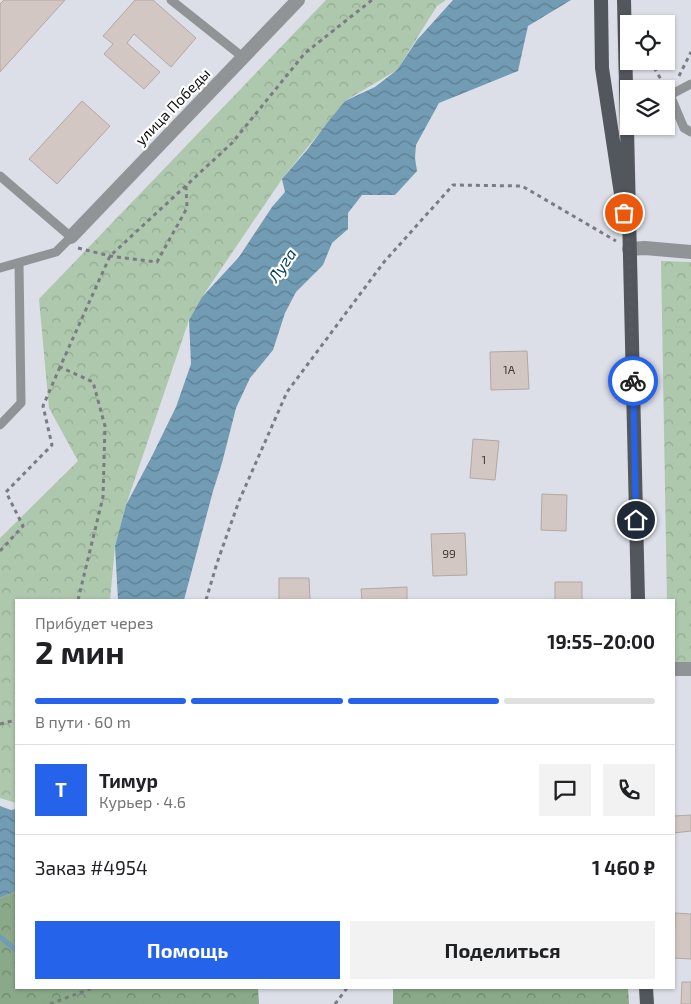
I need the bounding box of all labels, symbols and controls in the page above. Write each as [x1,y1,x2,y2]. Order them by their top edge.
map controls [620,15,675,135]
button: locate [620,15,675,70]
street label: улица Победы [131,64,214,149]
button: layers [620,80,675,135]
pin [603,192,645,234]
icon: bag [610,199,638,227]
water label: Луга [263,244,300,286]
courier [608,356,658,406]
house number: 1А [503,362,516,376]
icon: bike [619,367,647,395]
house number: 1 [482,452,486,466]
pin [615,499,657,541]
icon: home [622,506,650,534]
house number: 99 [442,546,456,560]
text: Прибудет через [35,613,153,632]
text: 19:55–20:00 [547,630,655,653]
text: 2 мин [35,632,125,670]
text: В пути · 60 m [35,712,131,731]
button: chat [539,764,591,816]
button: phone [603,764,655,816]
text: Тимур [99,769,158,792]
text: Т [55,778,67,801]
text: Курьер · 4.6 [99,792,186,811]
text: Заказ #4954 [35,856,148,879]
text: 1 460 ₽ [592,856,655,879]
button: Помощь [35,921,340,979]
button: Поделиться [350,921,655,979]

